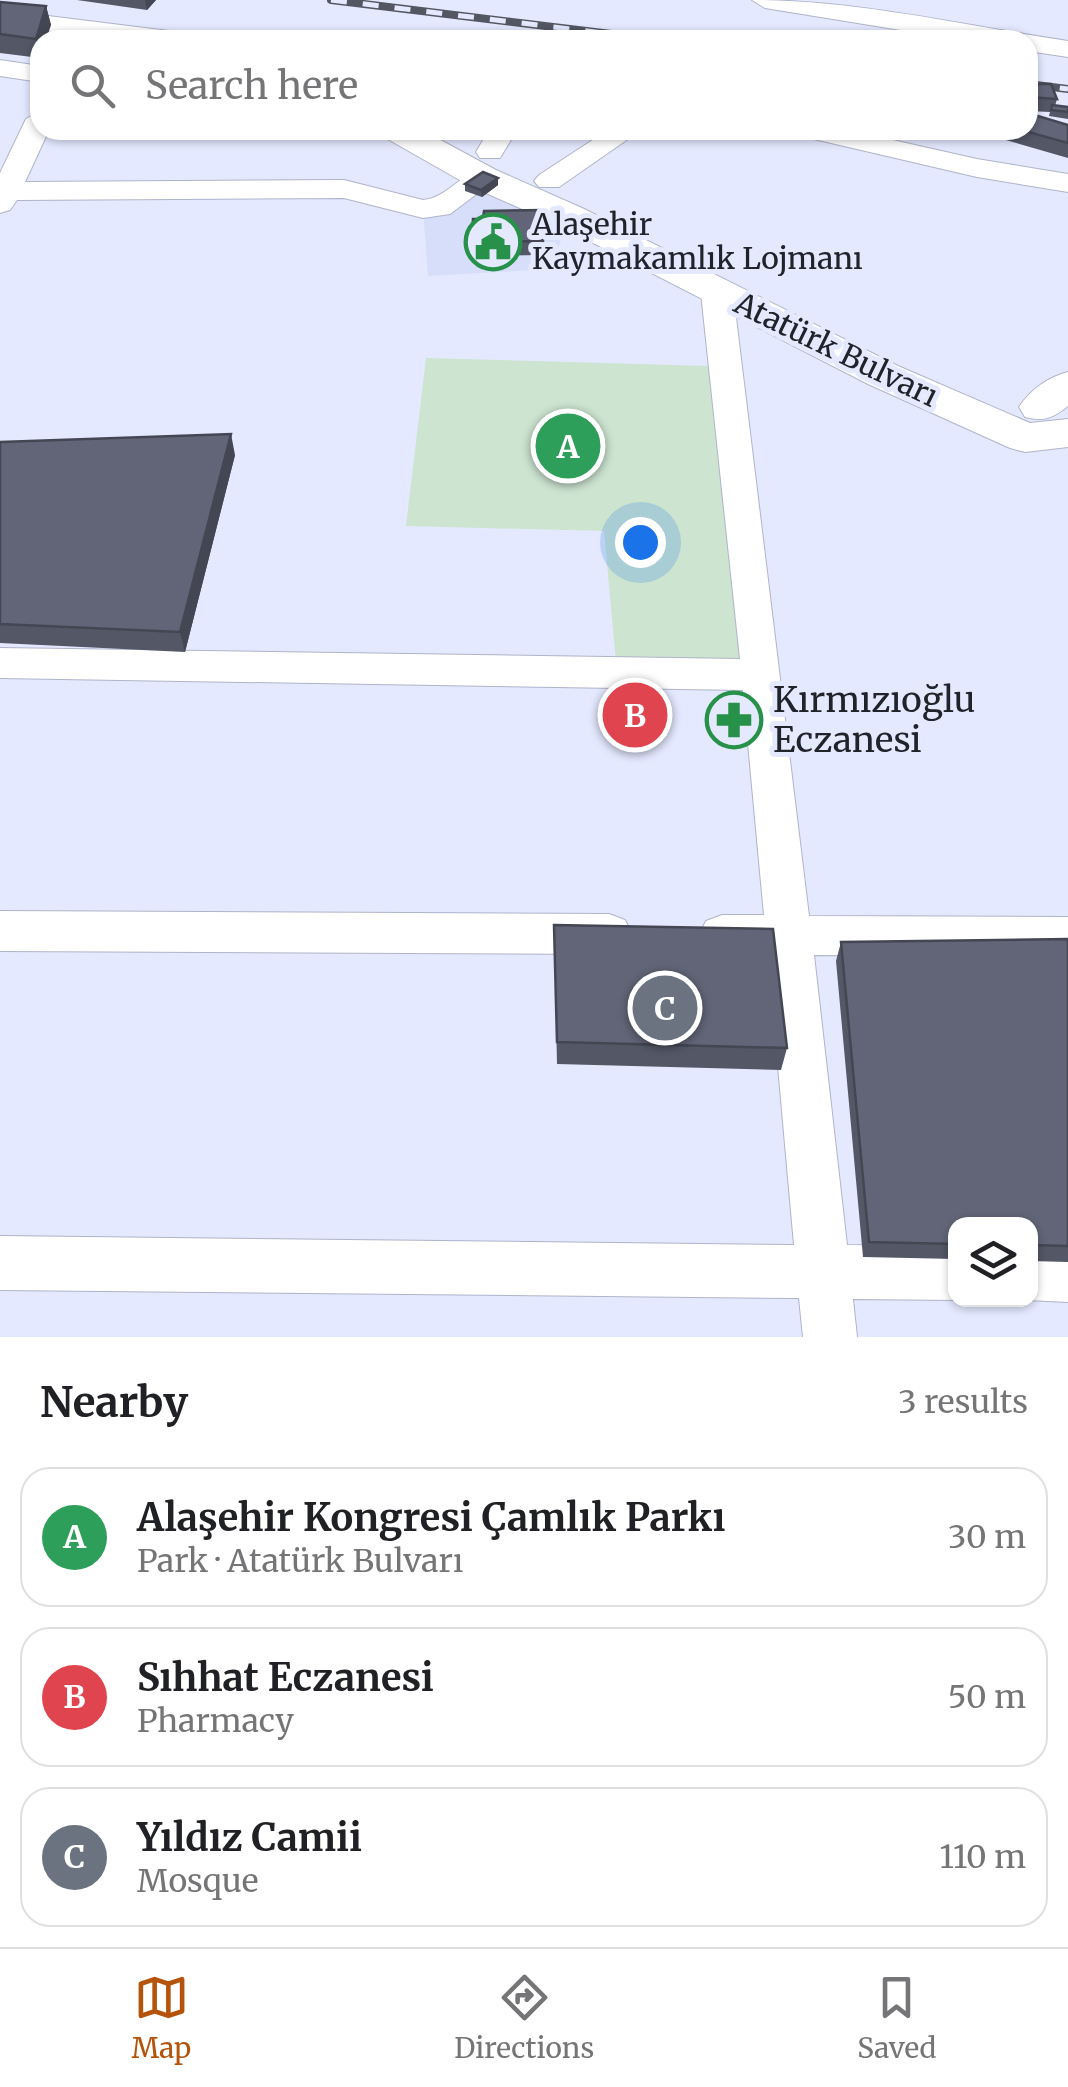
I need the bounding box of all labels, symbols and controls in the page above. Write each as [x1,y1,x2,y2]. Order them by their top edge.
search box [30,30,1038,140]
icon: search [65,58,120,113]
text: Search here [145,62,358,109]
place label: Alaşehir Kaymakamlık Lojmanı [531,205,863,277]
public building icon: Alaşehir Kaymakamlık Lojmanı [463,212,523,272]
street label: Atatürk Bulvarı [728,283,944,415]
pin: A [536,408,600,484]
your location [615,517,666,568]
pin: B [602,678,668,752]
place label: Kırmızıoğlu Eczanesi [773,678,976,762]
pharmacy icon: Kırmızıoğlu Eczanesi [704,690,764,750]
pin: C [632,970,698,1046]
map controls [948,1217,1038,1307]
button: layers [948,1217,1038,1307]
text: Nearby [40,1376,188,1428]
text: 3 results [898,1382,1028,1422]
text: Alaşehir Kongresi Çamlık Parkı [137,1494,725,1541]
text: A [63,1517,86,1557]
text: 30 m [948,1517,1026,1557]
text: Park · Atatürk Bulvarı [137,1541,463,1581]
text: Sıhhat Eczanesi [137,1654,434,1701]
text: B [63,1677,86,1717]
text: 50 m [948,1677,1026,1717]
text: Pharmacy [137,1701,294,1741]
text: Yıldız Camii [137,1814,362,1861]
text: C [64,1837,85,1877]
text: 110 m [939,1837,1026,1877]
text: Mosque [137,1861,258,1901]
tab: Map [131,1970,191,2066]
tab: Directions [454,1970,594,2066]
tab: Saved [857,1970,936,2066]

